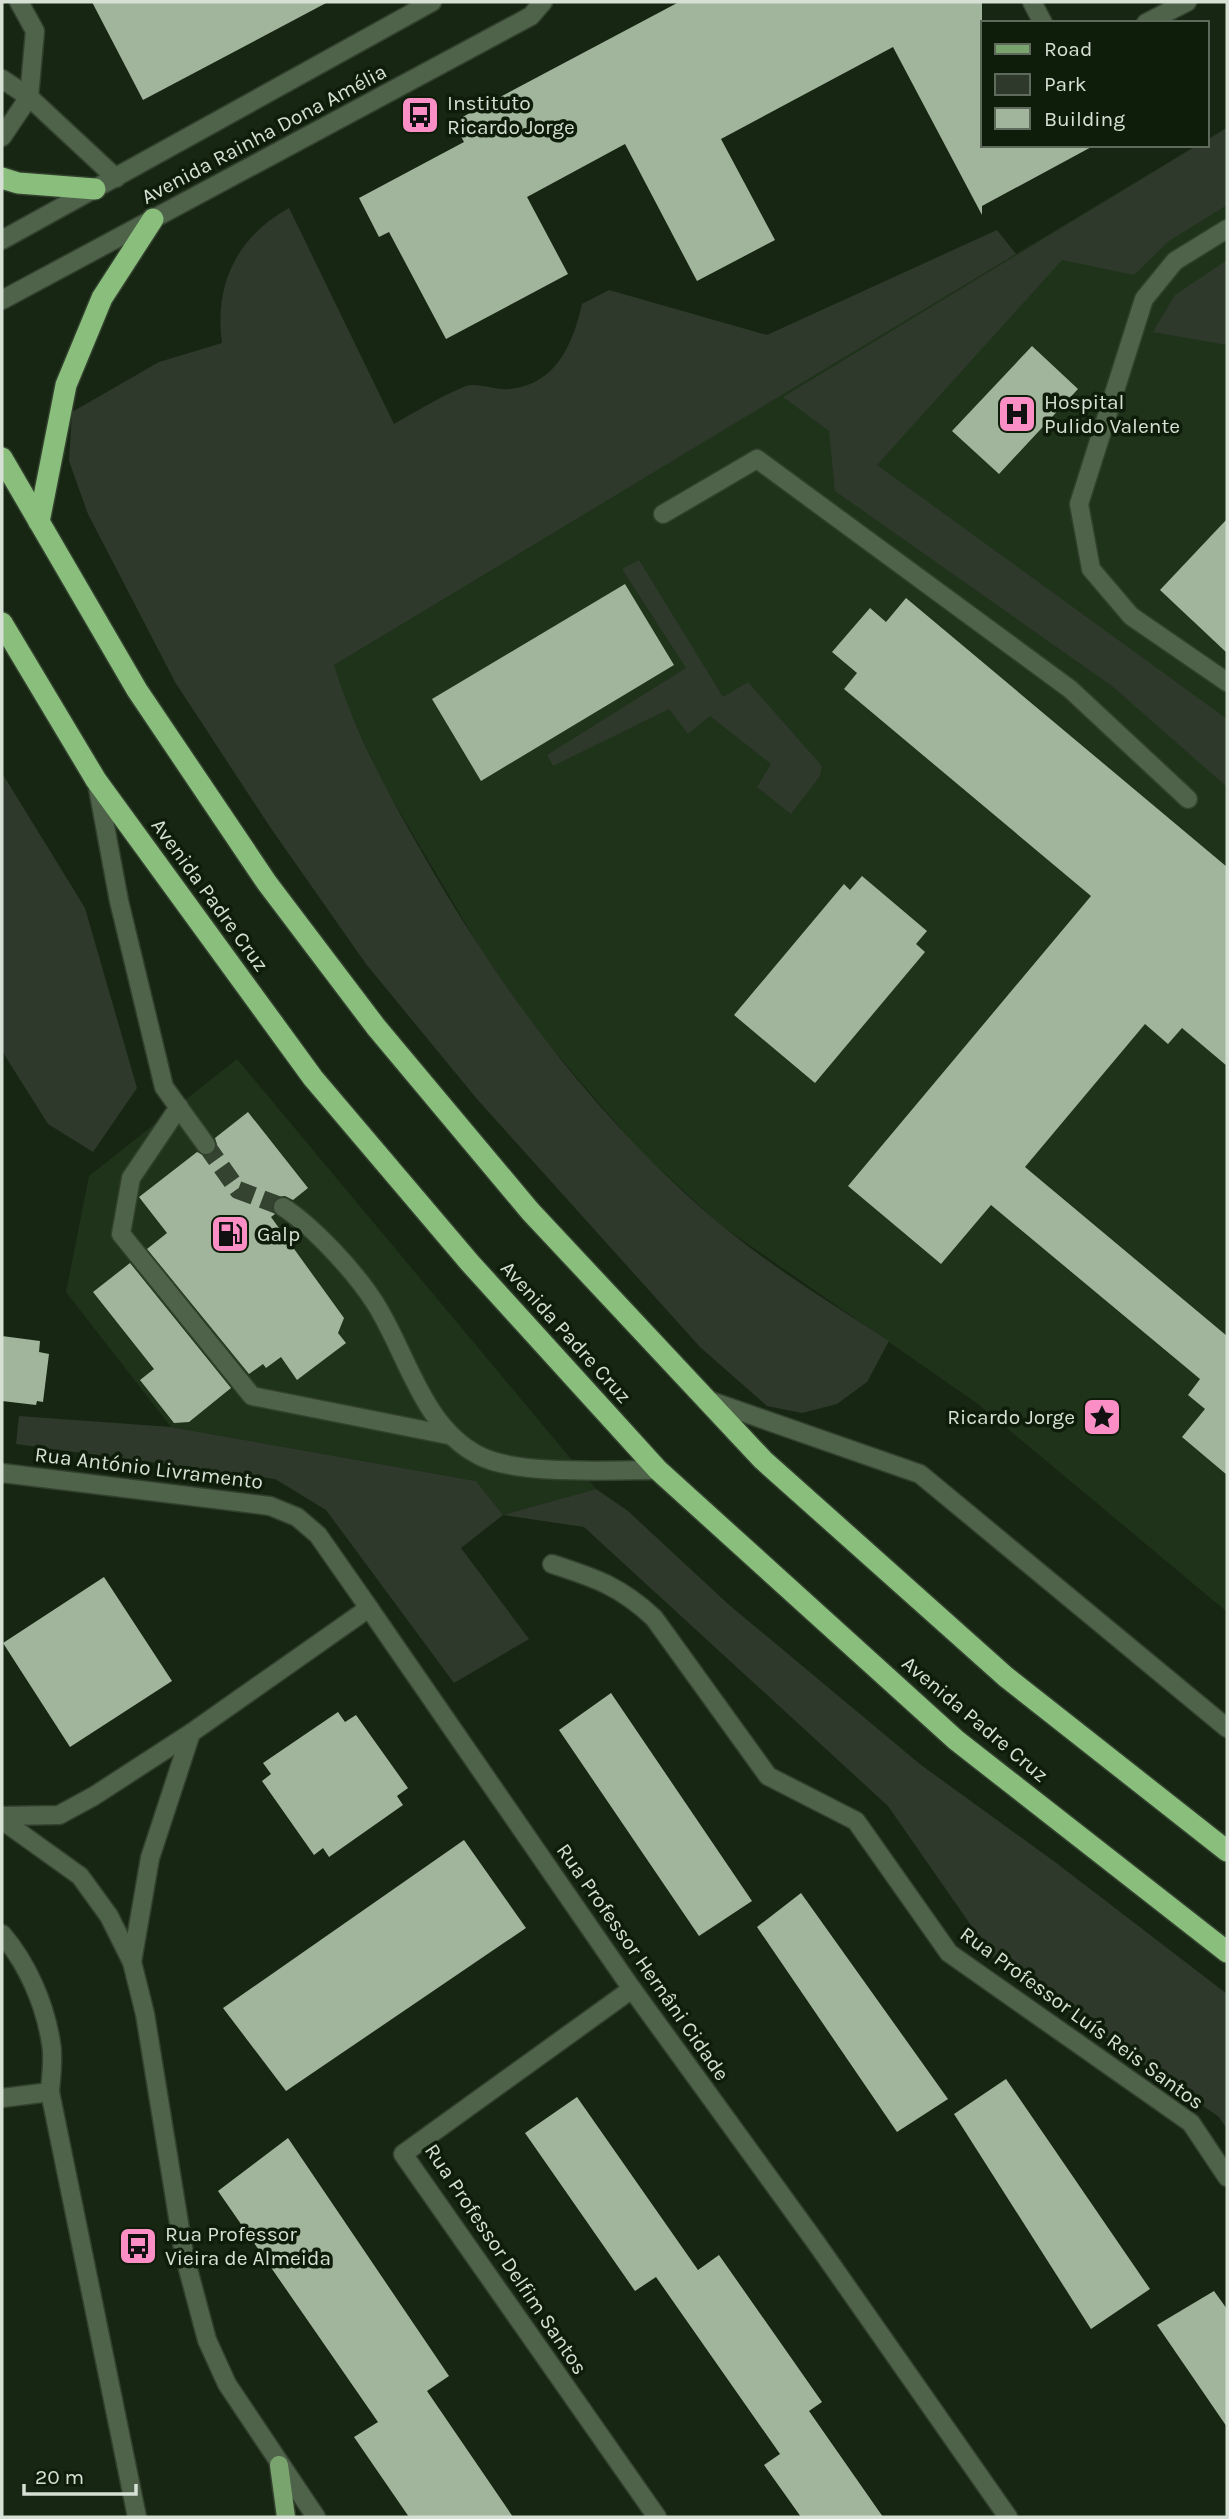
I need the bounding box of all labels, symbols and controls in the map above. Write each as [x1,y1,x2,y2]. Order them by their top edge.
legend [981,21,1208,147]
text: Road [1044,37,1092,61]
street label: Avenida Rainha Dona Amélia [137,59,391,209]
text: Park [1044,72,1087,96]
place label: Instituto Ricardo Jorge [447,91,575,139]
bus stop icon: Instituto Ricardo Jorge [399,94,441,136]
text: Building [1044,107,1125,131]
place label: Hospital Pulido Valente [1044,390,1180,438]
hospital icon: Hospital Pulido Valente [996,393,1038,435]
street label: Avenida Padre Cruz [147,814,273,976]
fuel station icon: Galp [209,1213,251,1255]
place label: Galp [257,1222,300,1246]
street label: Avenida Padre Cruz [496,1256,636,1408]
place icon: Ricardo Jorge [1081,1396,1123,1438]
place label: Ricardo Jorge [947,1405,1075,1429]
street label: Rua António Livramento [33,1442,265,1494]
street label: Avenida Padre Cruz [897,1651,1053,1787]
street label: Rua Professor Hernâni Cidade [552,1839,734,2085]
street label: Rua Professor Luís Reis Santos [956,1922,1208,2114]
street label: Rua Professor Delfim Santos [420,2139,592,2379]
place label: Rua Professor Vieira de Almeida [165,2222,331,2270]
bus stop icon: Rua Professor Vieira de Almeida [117,2225,159,2267]
scale bar [24,2452,136,2496]
text: 20 m [35,2465,84,2489]

